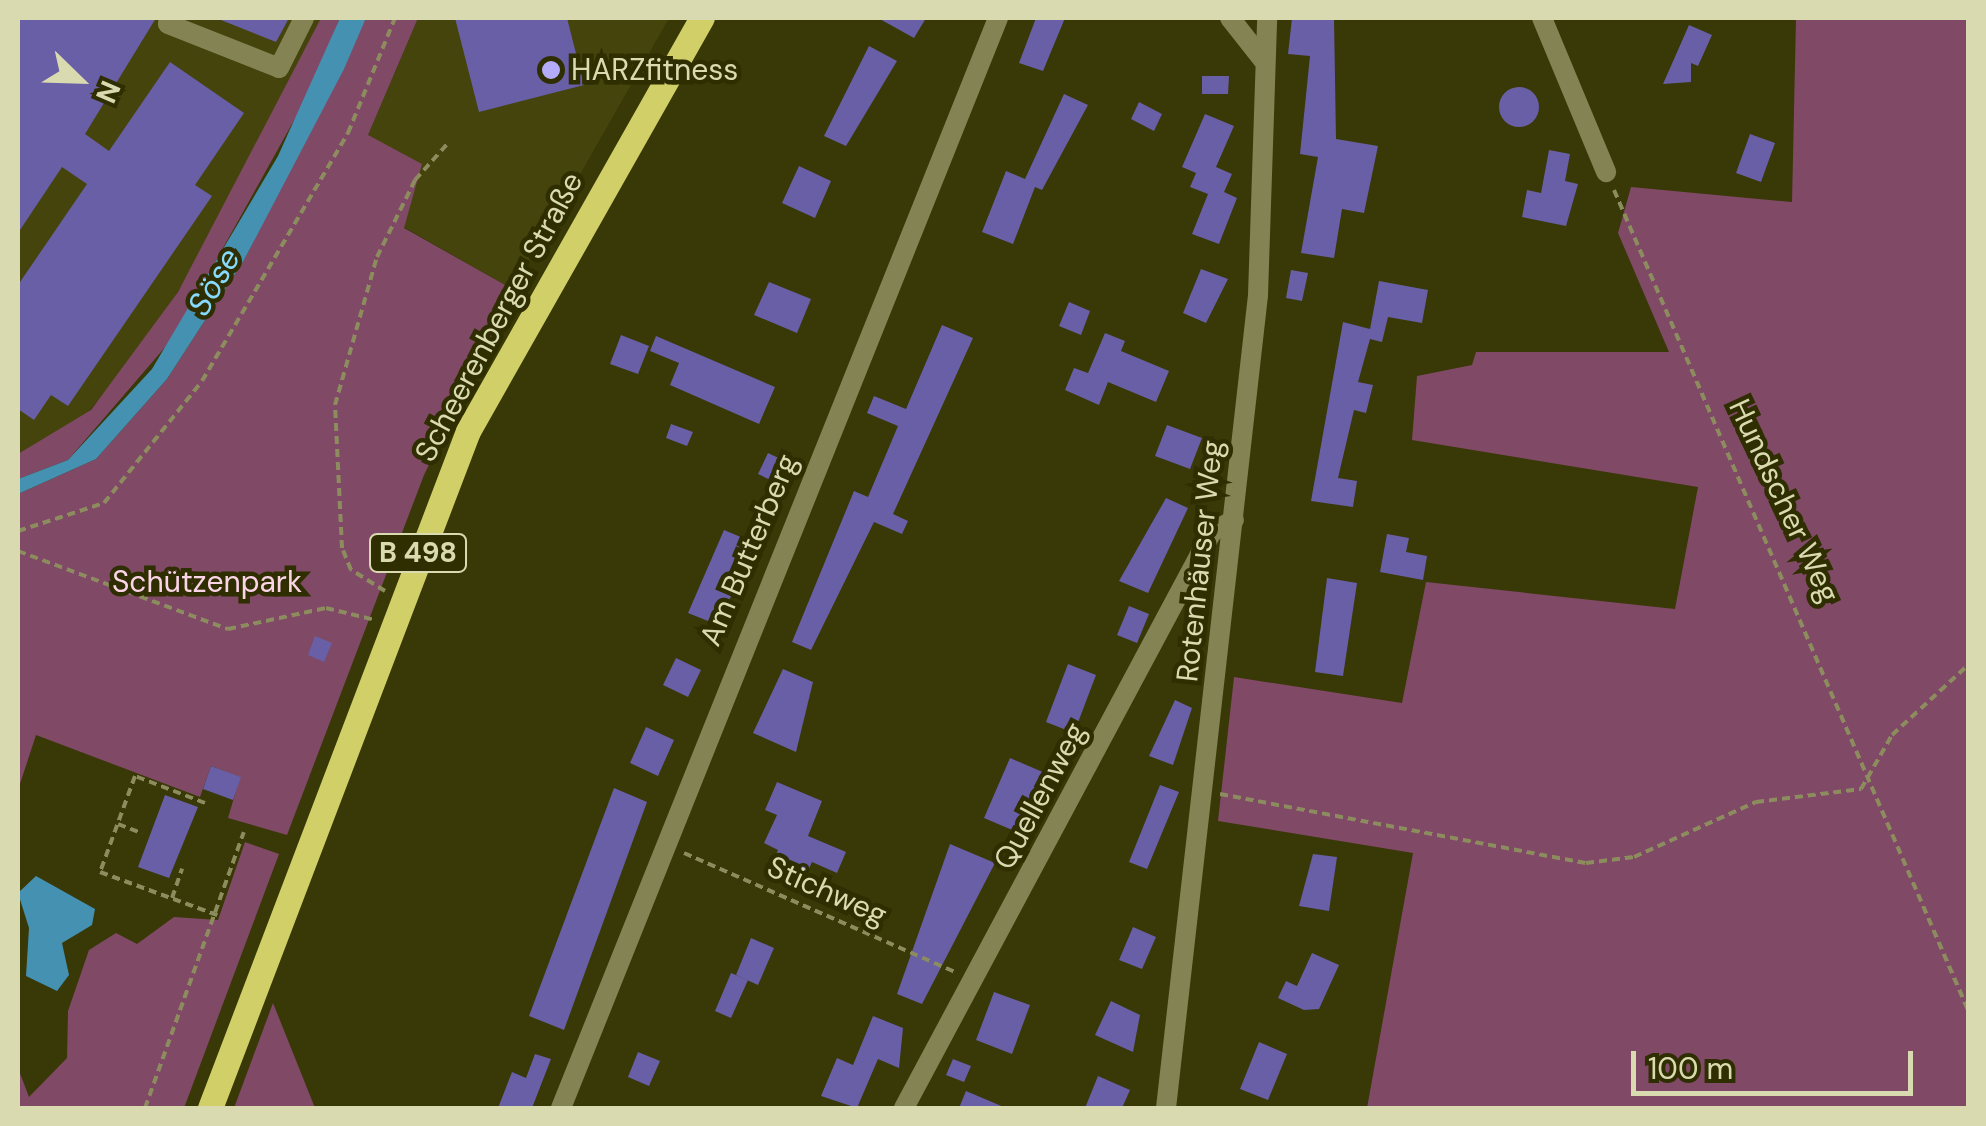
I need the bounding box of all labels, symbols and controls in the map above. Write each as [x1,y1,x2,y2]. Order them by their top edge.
north arrow [30,30,130,130]
place label: HARZfitness [571,52,738,88]
marker: HARZfitness [540,59,562,81]
text: N [87,75,129,109]
street label: Scheerenberger Straße [407,166,591,468]
water label: Söse [180,241,248,323]
street label: Hundscher Weg [1721,393,1847,609]
street label: Rotenhäuser Weg [1169,438,1231,684]
street label: Am Butterberg [692,449,806,651]
road number: B 498 [368,530,468,576]
park label: Schützenpark [112,564,302,600]
street label: Quellenweg [986,716,1094,876]
street label: Stichweg [762,849,892,933]
scale bar [1636,1031,1918,1093]
text: 100 m [1648,1049,1733,1088]

